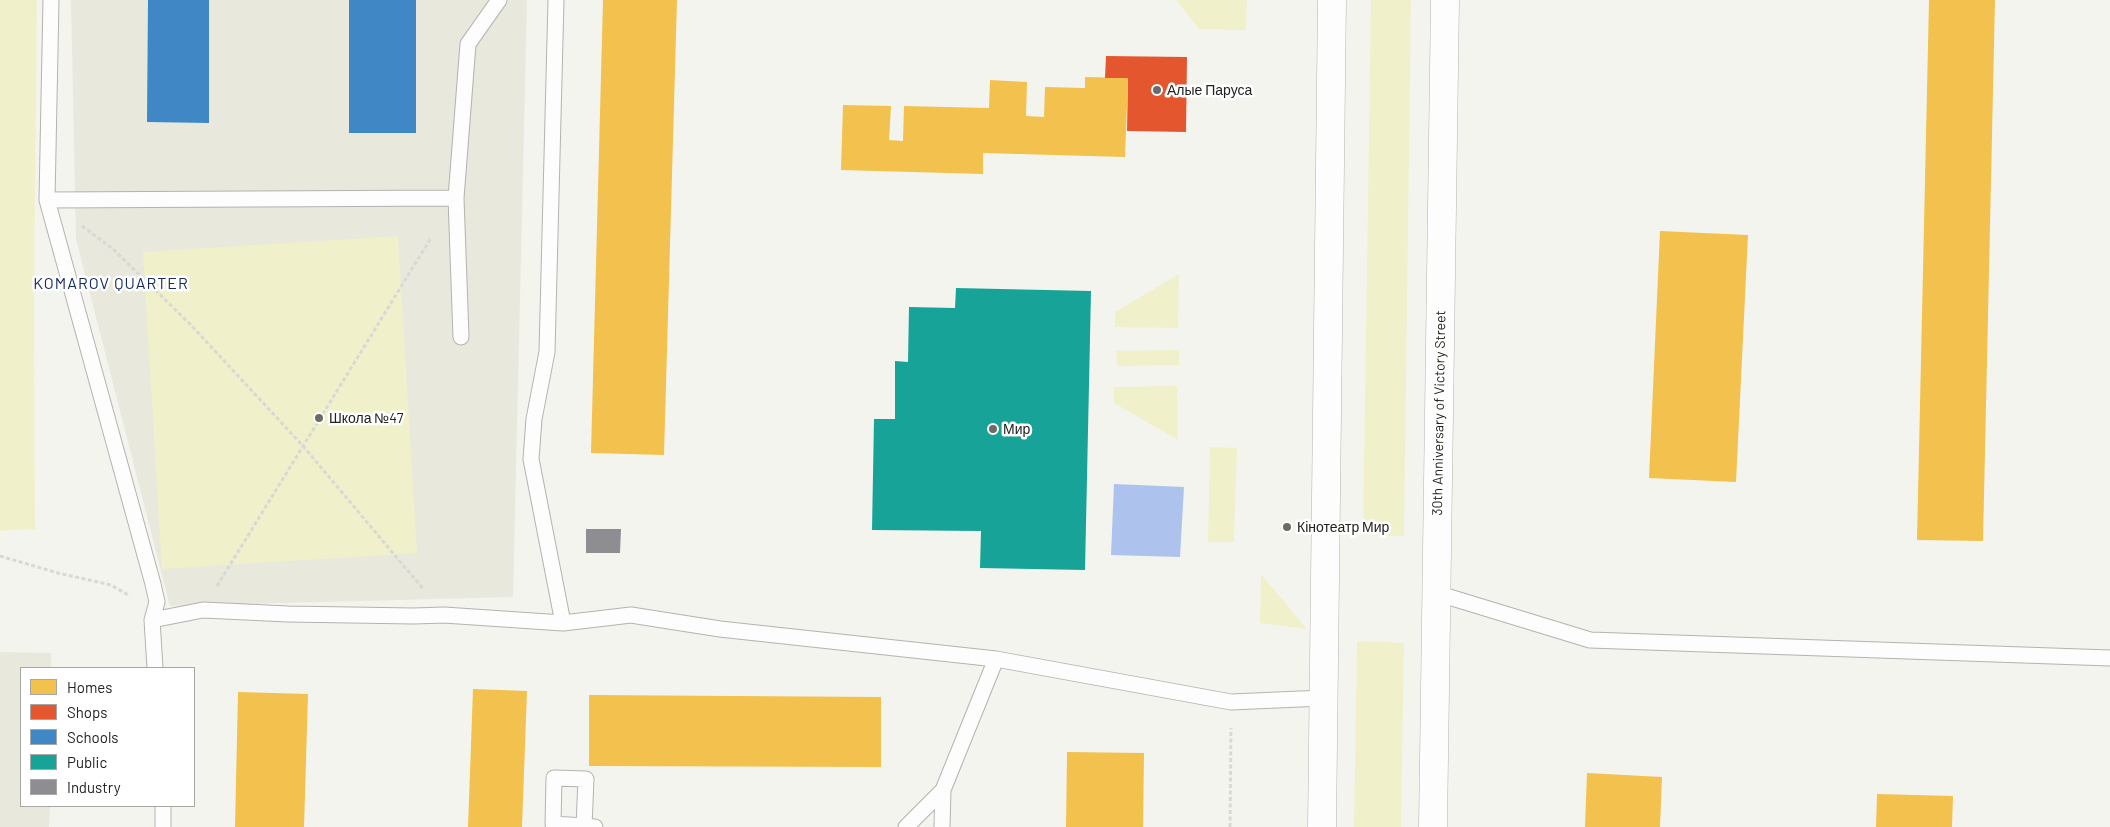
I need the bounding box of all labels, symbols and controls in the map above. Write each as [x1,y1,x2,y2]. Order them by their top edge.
place label: Алые Паруса [1167,82,1252,98]
marker: Алые Паруса [1151,84,1163,96]
district label: KOMAROV QUARTER [31,274,191,294]
street label: 30th Anniversary of Victory Street [1429,310,1449,516]
place label: Школа №47 [329,410,403,426]
marker: Школа №47 [313,412,325,424]
place label: Мир [1003,421,1030,437]
marker: Мир [987,423,999,435]
place label: Кінотеатр Мир [1297,519,1389,535]
marker: Кінотеатр Мир [1281,521,1293,533]
legend [20,667,195,807]
text: Homes [67,678,112,696]
text: Shops [67,703,107,721]
text: Schools [67,728,119,746]
text: Public [67,753,107,771]
text: Industry [67,778,121,796]

